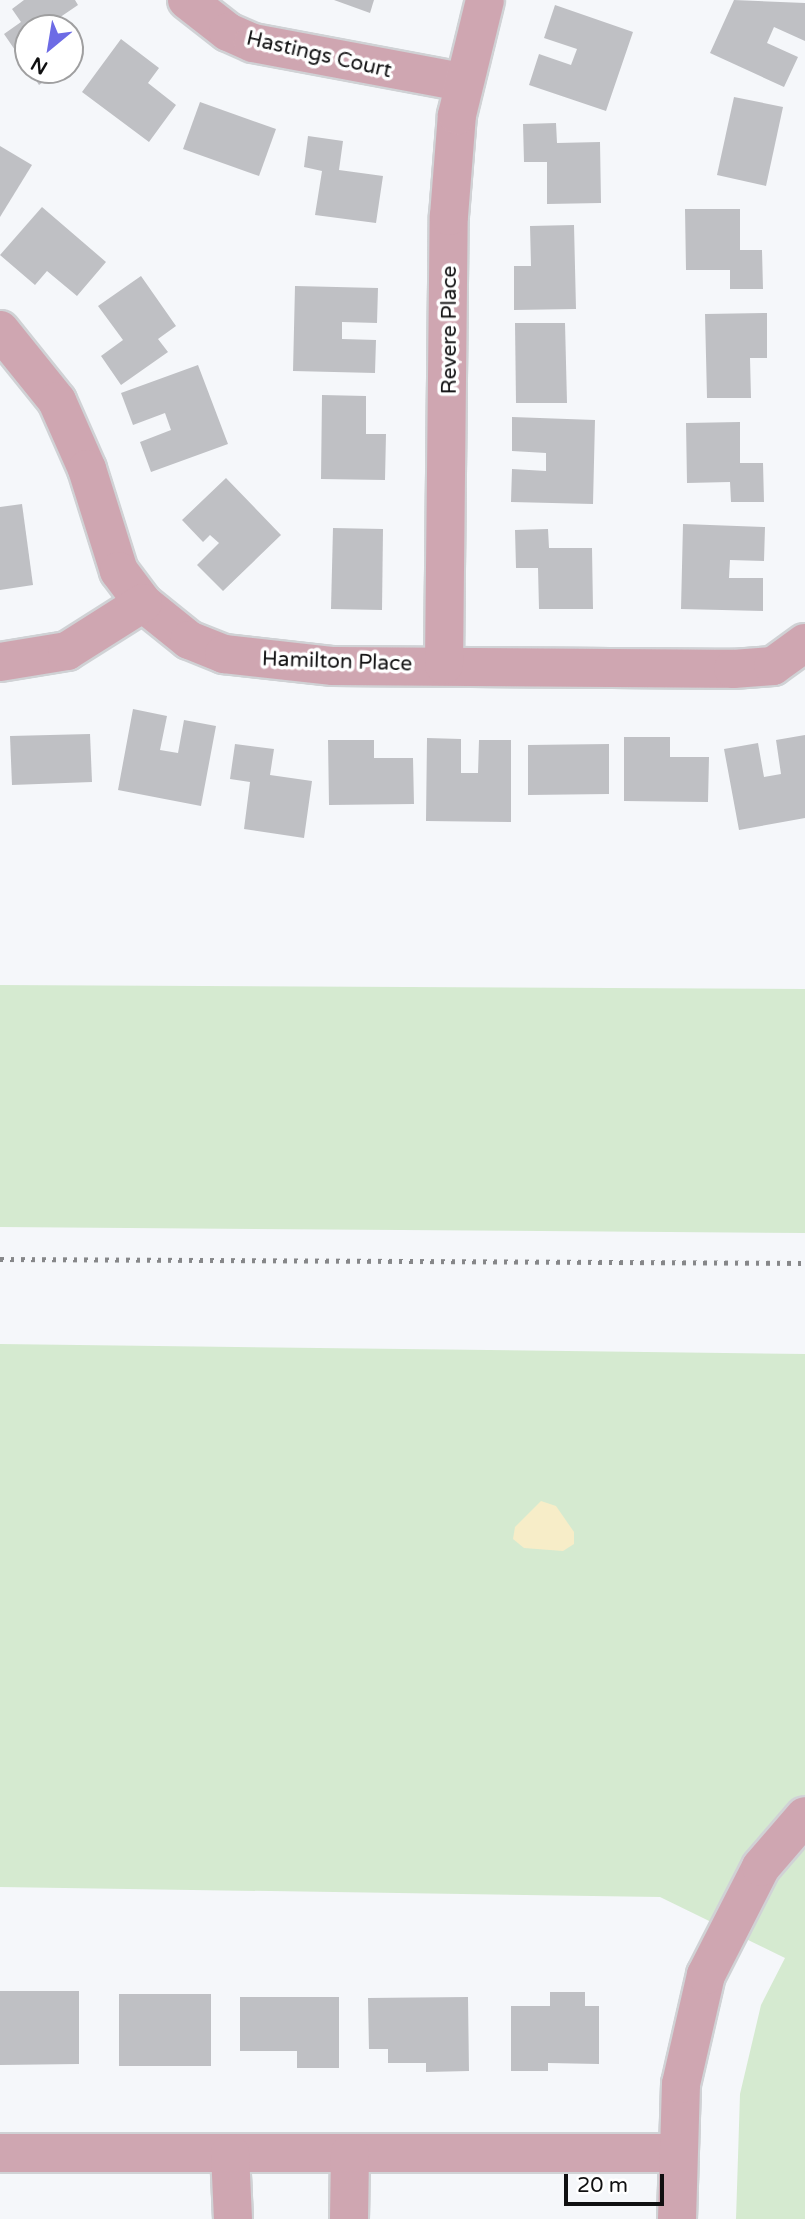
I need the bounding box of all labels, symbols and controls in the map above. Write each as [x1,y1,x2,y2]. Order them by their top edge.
north arrow [14,14,84,84]
street label: Hastings Court [244,26,394,84]
text: N [27,52,52,79]
street label: Revere Place [437,266,463,394]
street label: Hamilton Place [261,647,413,677]
scale bar [567,2160,667,2204]
text: 20 m [577,2173,628,2198]

